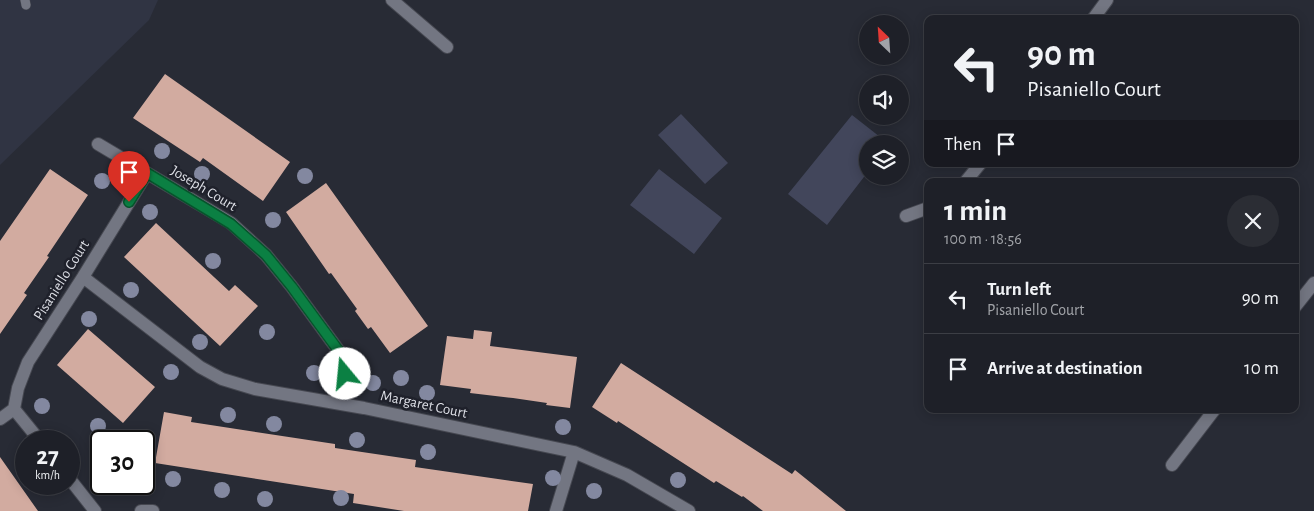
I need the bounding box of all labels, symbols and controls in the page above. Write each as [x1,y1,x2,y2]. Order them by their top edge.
north arrow [859,15,909,65]
map controls [859,15,909,185]
icon: left [944,35,1009,100]
text: 90 m [1027,37,1096,72]
button: sound [859,75,909,125]
text: Pisaniello Court [1027,78,1161,100]
icon: arrive [992,130,1020,158]
button: layers [859,135,909,185]
text: Then [944,135,982,154]
pin [108,151,150,202]
icon: arrive [115,158,143,186]
street label: Joseph Court [168,163,240,214]
button: close [1227,195,1279,247]
text: 1 min [944,196,1007,226]
text: 100 m · 18:56 [944,231,1022,247]
street label: Pisaniello Court [31,237,92,323]
text: Turn left [987,280,1051,299]
icon: left [944,285,972,313]
text: 90 m [1242,289,1279,308]
text: Pisaniello Court [987,302,1084,318]
position arrow [318,347,370,399]
icon: arrive [944,355,972,383]
text: Arrive at destination [987,359,1143,378]
text: 10 m [1244,359,1279,378]
street label: Margaret Court [379,388,469,421]
speed limit sign: 30 [90,430,155,495]
text: 27 [36,444,59,469]
text: km/h [35,469,60,481]

